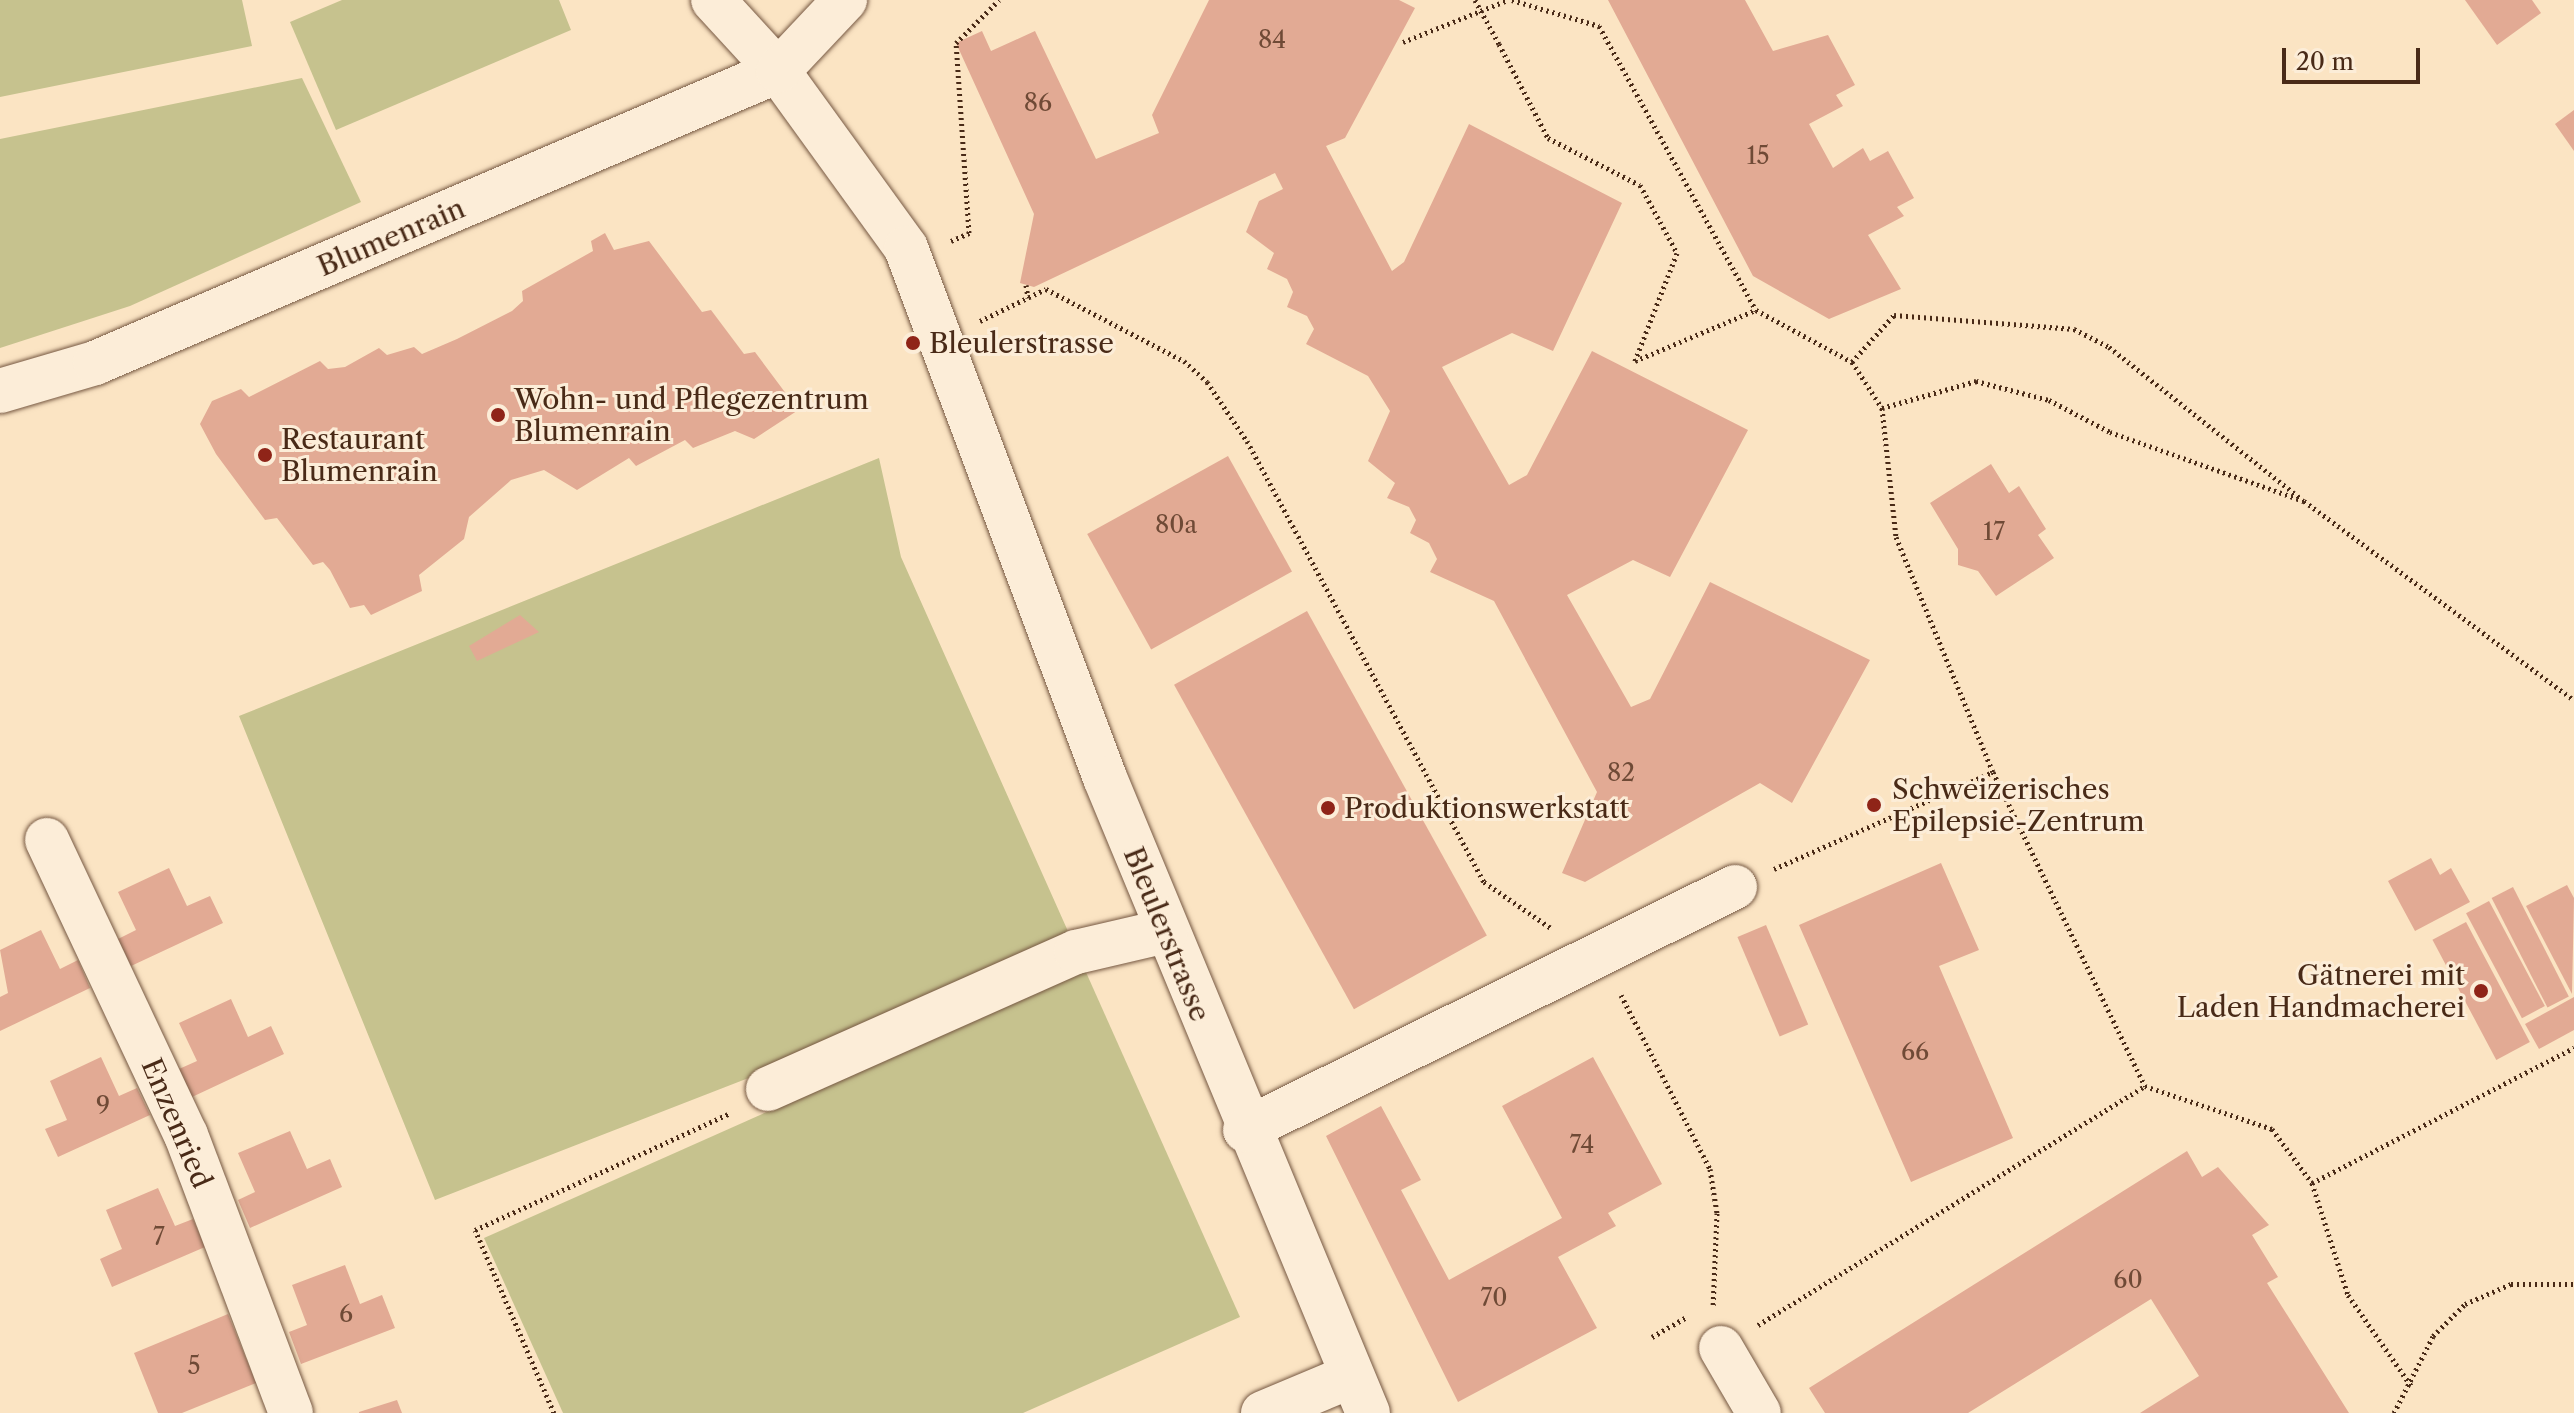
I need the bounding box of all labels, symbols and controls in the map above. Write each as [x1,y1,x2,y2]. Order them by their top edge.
house number: 84 [1258,26,1286,54]
scale bar [2286,32,2424,82]
text: 20 m [2296,47,2354,76]
house number: 86 [1024,89,1052,117]
house number: 15 [1746,142,1770,170]
street label: Blumenrain [312,191,470,283]
place label: Bleulerstrasse [929,326,1114,360]
marker: Bleulerstrasse [904,334,922,352]
place label: Wohn- und Pflegezentrum Blumenrain [514,382,869,448]
marker: Wohn- und Pflegezentrum Blumenrain [489,406,507,424]
place label: Restaurant Blumenrain [281,422,438,488]
marker: Restaurant Blumenrain [256,446,274,464]
house number: 80a [1155,511,1197,539]
house number: 17 [1983,518,2005,546]
house number: 82 [1607,759,1635,787]
place label: Schweizerisches Epilepsie-Zentrum [1892,772,2144,838]
place label: Produktionswerkstatt [1344,791,1629,825]
marker: Schweizerisches Epilepsie-Zentrum [1863,794,1885,816]
marker: Produktionswerkstatt [1319,799,1337,817]
street label: Bleulerstrasse [1117,842,1217,1026]
place label: Gätnerei mit Laden Handmacherei [2177,958,2465,1024]
marker: Gätnerei mit Laden Handmacherei [2472,982,2490,1000]
house number: 66 [1901,1038,1929,1066]
street label: Enzenried [135,1053,219,1193]
house number: 9 [96,1092,110,1120]
house number: 74 [1570,1131,1594,1159]
house number: 7 [153,1223,165,1251]
house number: 60 [2113,1266,2143,1294]
house number: 70 [1480,1284,1508,1312]
house number: 6 [339,1300,353,1328]
house number: 5 [187,1352,201,1380]

